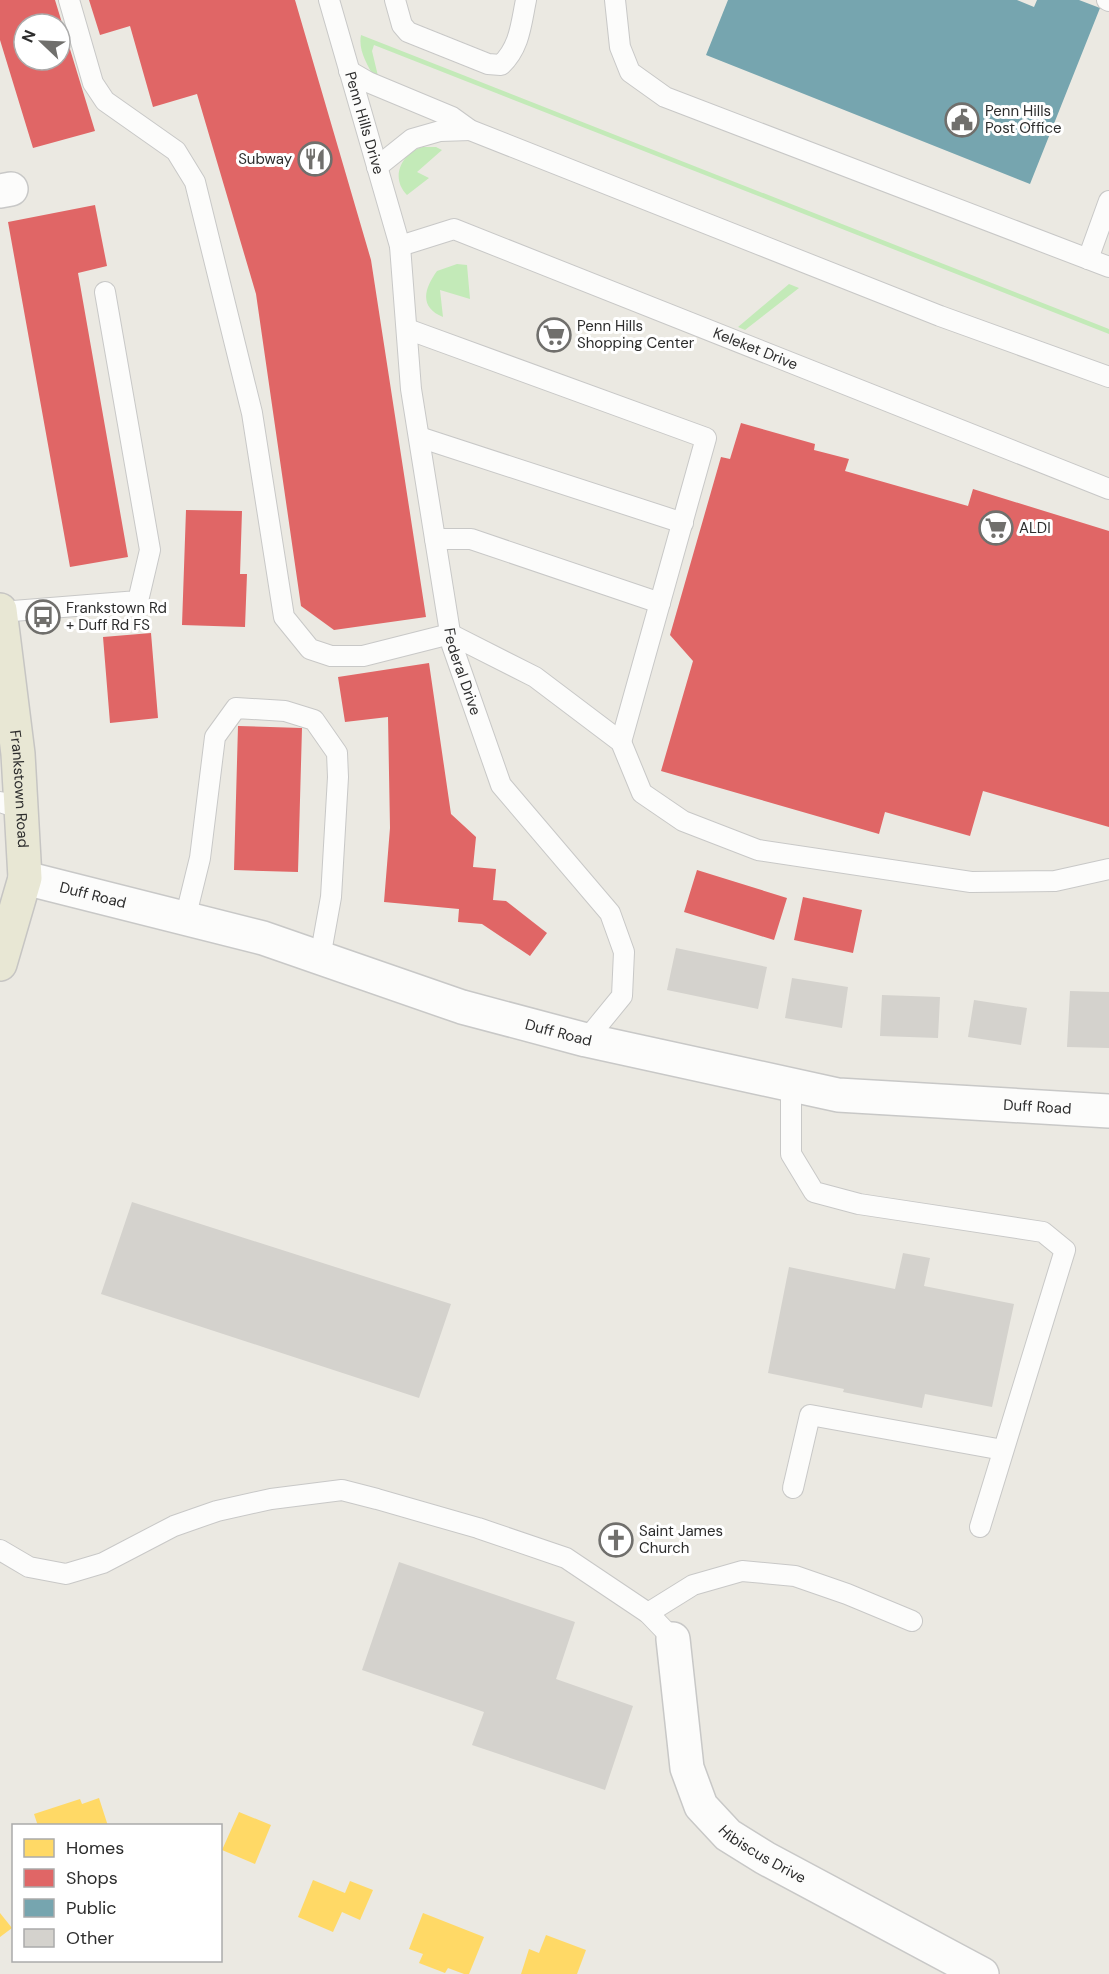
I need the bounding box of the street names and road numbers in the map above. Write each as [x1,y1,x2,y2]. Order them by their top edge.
street label: Penn Hills Drive [340,69,389,177]
street label: Keleket Drive [710,323,801,374]
street label: Federal Drive [439,626,486,718]
street label: Frankstown Road [5,729,33,848]
street label: Duff Road [57,877,128,913]
street label: Duff Road [523,1014,594,1051]
street label: Duff Road [1003,1095,1072,1119]
street label: Hibiscus Drive [714,1821,809,1888]

